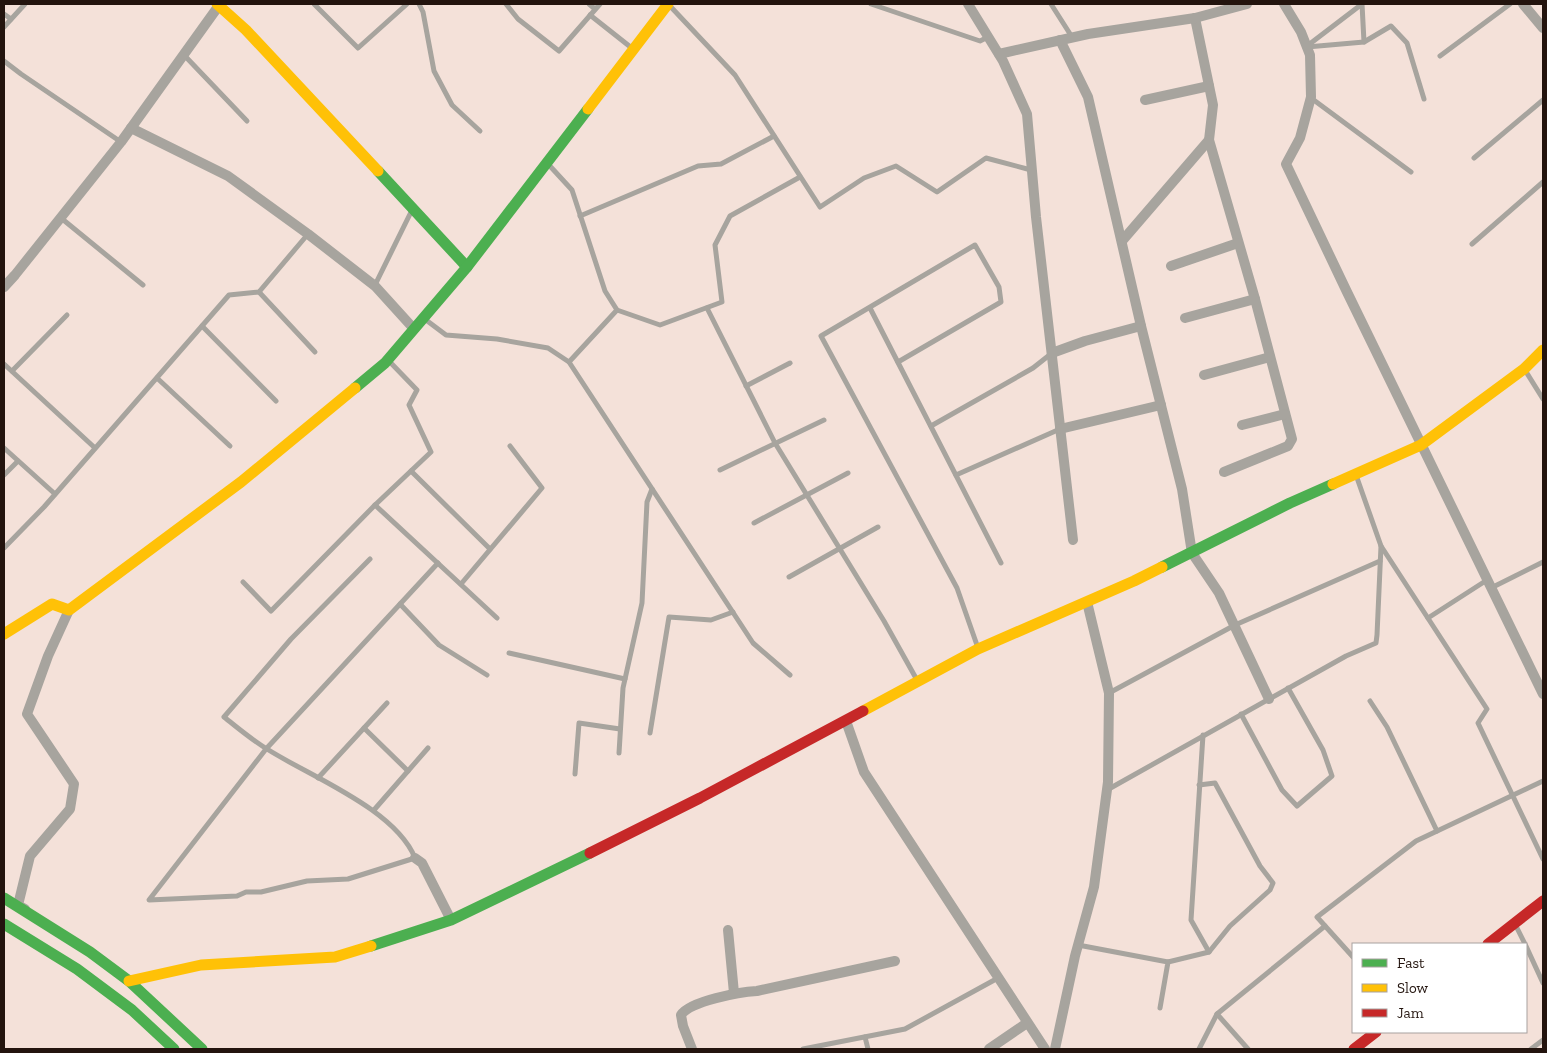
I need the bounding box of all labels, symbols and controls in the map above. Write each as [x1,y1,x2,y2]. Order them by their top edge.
legend [1352,943,1527,1033]
text: Fast [1397,954,1425,972]
text: Slow [1397,979,1429,997]
text: Jam [1397,1004,1424,1022]

